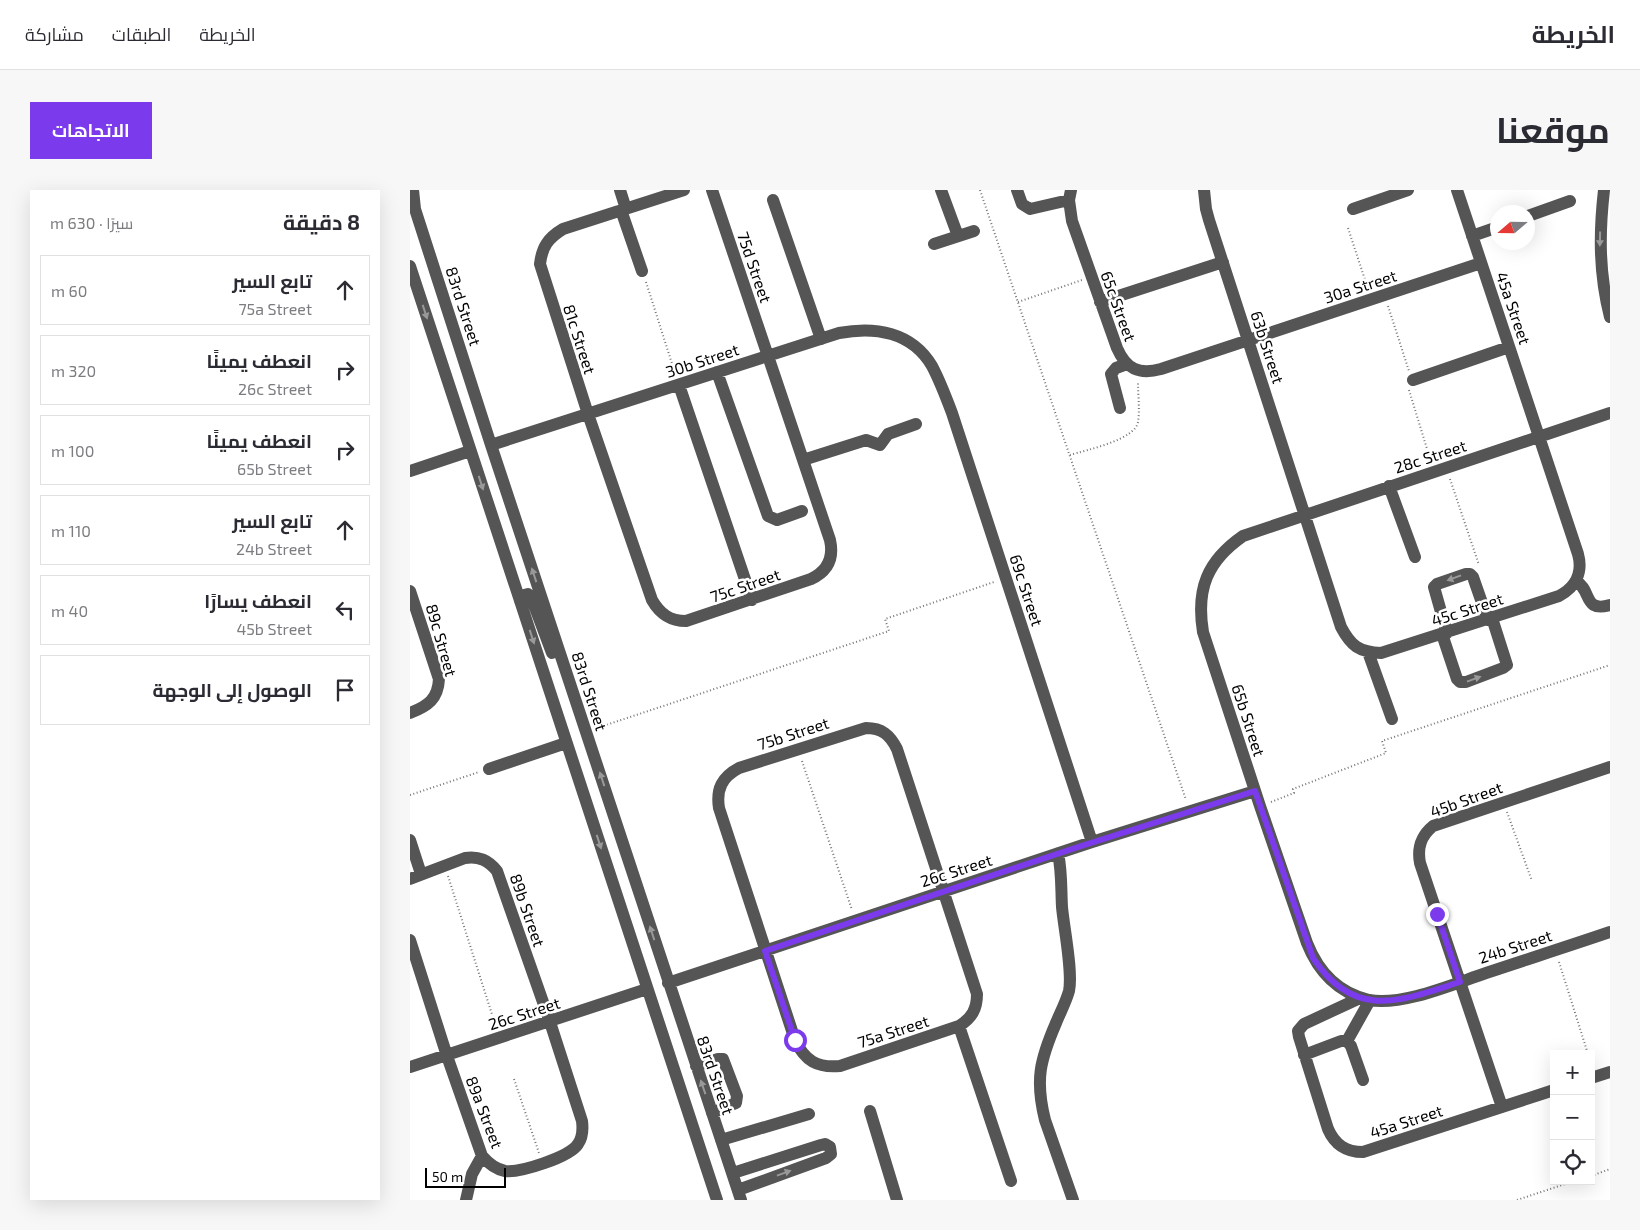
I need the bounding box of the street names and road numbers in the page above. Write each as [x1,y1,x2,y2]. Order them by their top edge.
street label: 75d Street [734,229,776,305]
street label: 83rd Street [442,264,486,348]
street label: 30a Street [1321,265,1399,307]
street label: 65c Street [1097,268,1141,344]
street label: 45a Street [1493,269,1535,347]
street label: 81c Street [560,302,600,376]
street label: 63b Street [1247,308,1289,386]
street label: 30b Street [663,339,741,381]
street label: 28c Street [1392,435,1468,477]
street label: 69c Street [1007,552,1047,628]
street label: 75c Street [708,564,782,606]
street label: 45c Street [1429,588,1505,630]
street label: 89c Street [423,601,461,679]
street label: 83rd Street [568,649,612,733]
street label: 65b Street [1228,681,1270,759]
street label: 75b Street [755,713,831,753]
street label: 45b Street [1427,777,1505,821]
street label: 26c Street [918,850,994,890]
street label: 89b Street [507,871,549,949]
street label: 24b Street [1476,925,1554,967]
street label: 26c Street [486,993,562,1033]
street label: 75a Street [855,1011,931,1051]
street label: 83rd Street [694,1033,738,1117]
street label: 89a Street [463,1073,507,1151]
street label: 45a Street [1367,1100,1445,1142]

